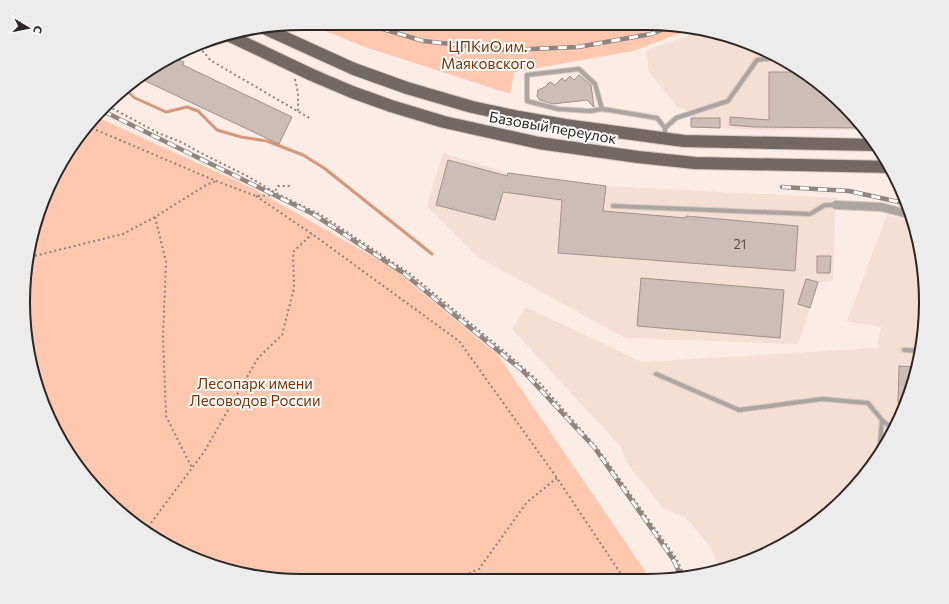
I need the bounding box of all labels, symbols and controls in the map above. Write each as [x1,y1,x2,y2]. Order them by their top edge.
north arrow [8,8,48,48]
text: С [31,25,45,35]
park label: ЦПКиО им. Маяковского [441,37,535,72]
street label: Базовый переулок [488,107,618,147]
house number: 21 [734,236,746,252]
park label: Лесопарк имени Лесоводов России [189,374,321,409]

